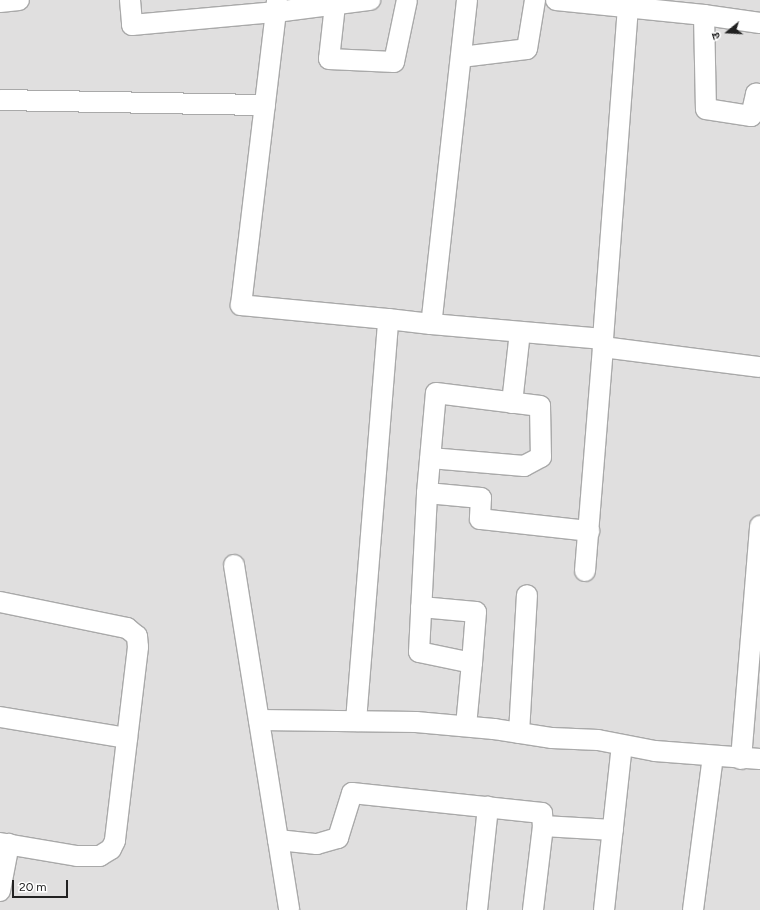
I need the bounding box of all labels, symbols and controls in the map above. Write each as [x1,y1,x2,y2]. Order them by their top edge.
north arrow [708,12,748,52]
text: उ [709,31,723,41]
scale bar [14,872,70,898]
text: 20 m [19,880,47,894]

